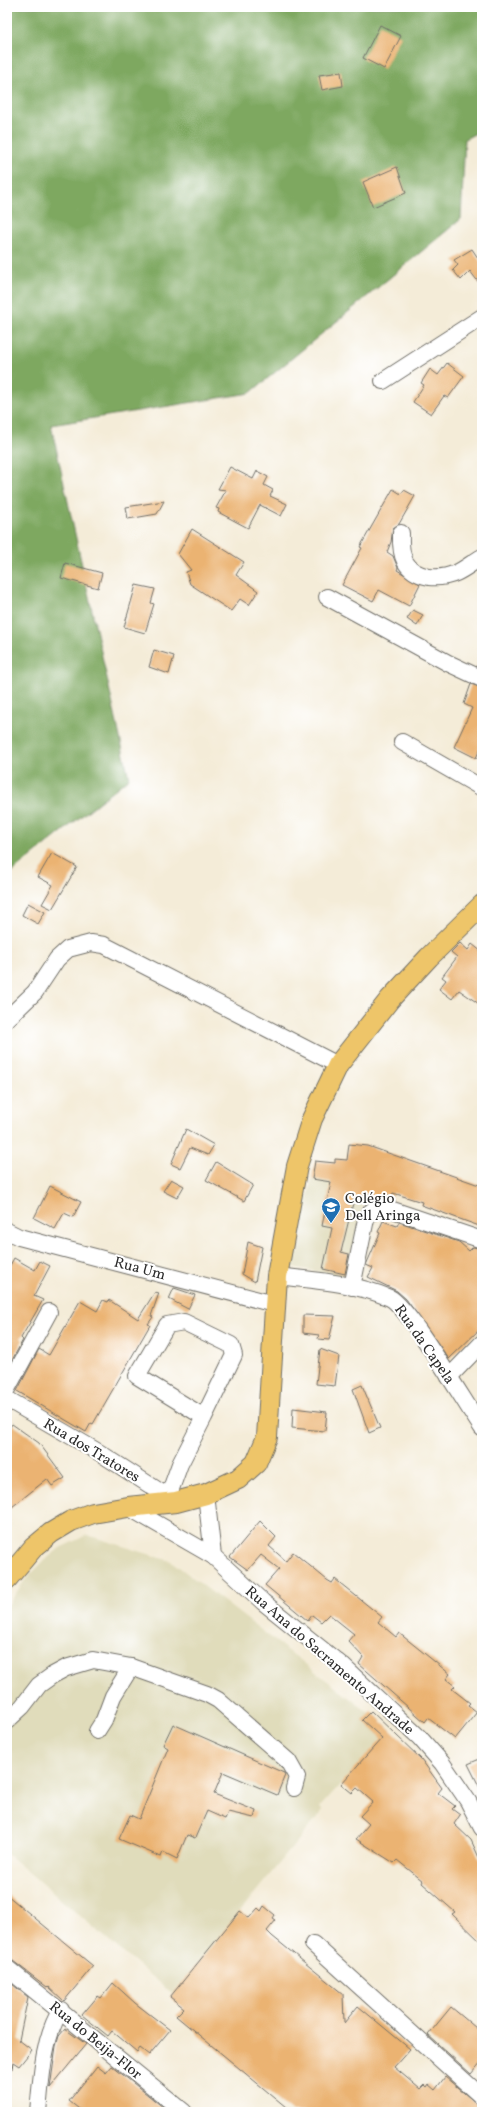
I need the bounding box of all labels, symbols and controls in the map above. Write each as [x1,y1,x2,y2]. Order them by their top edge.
place label: Colégio Dell Aringa [345,1189,420,1227]
school or university icon: Colégio Dell Aringa [320,1196,342,1224]
street label: Rua Um [111,1253,168,1286]
street label: Rua da Capela [388,1301,459,1389]
street label: Rua dos Tratores [39,1414,143,1488]
street label: Rua Ana do Sacramento Andrade [240,1582,418,1740]
street label: Rua do Beija-Flor [44,1997,146,2085]

